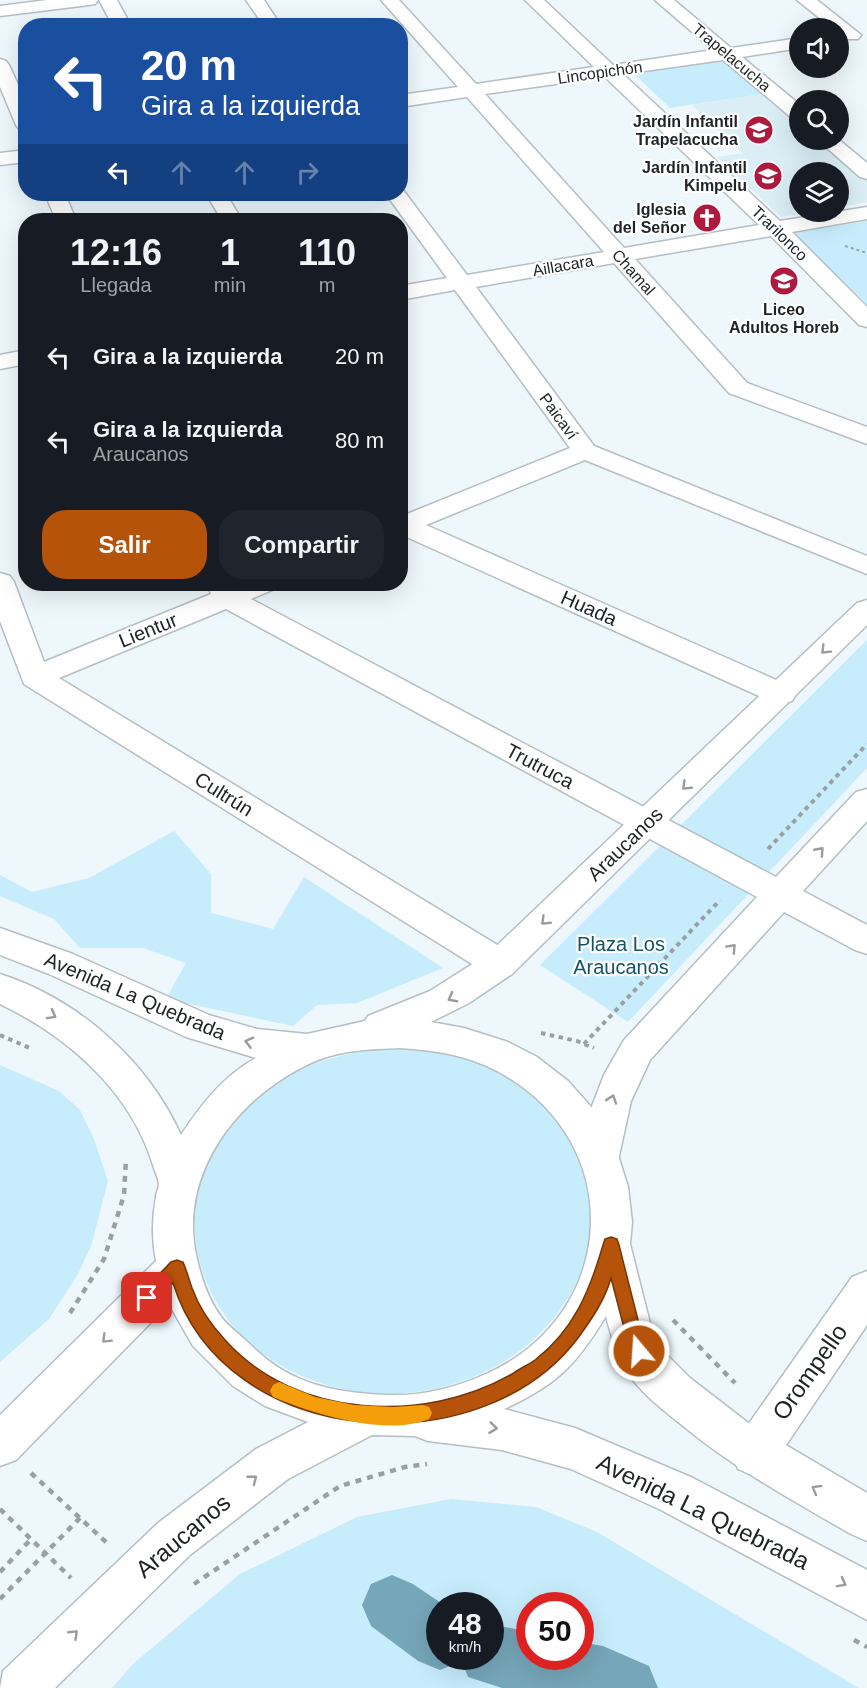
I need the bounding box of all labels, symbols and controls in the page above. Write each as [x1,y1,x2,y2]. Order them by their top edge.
map controls [789,18,849,222]
button: sound [789,18,849,78]
street label: Trapelacucha [689,20,774,95]
icon: left [42,42,120,120]
text: 20 m [141,42,237,89]
street label: Lincopichón [557,58,644,87]
button: search [789,90,849,150]
text: Gira a la izquierda [141,91,360,121]
place label: Jardín Infantil Trapelacucha [633,113,738,148]
school or university icon: Jardín Infantil Trapelacucha [743,114,775,146]
icon: left [102,156,135,189]
icon: ahead [165,156,198,189]
icon: ahead [228,156,261,189]
icon: right [291,156,324,189]
place label: Jardín Infantil Kimpelu [642,159,747,194]
school or university icon: Jardín Infantil Kimpelu [752,160,784,192]
button: layers [789,162,849,222]
place label: Iglesia del Señor [613,201,686,236]
church icon: Iglesia del Señor [691,202,723,234]
street label: Trarilonco [748,203,811,264]
text: 12:16 [70,232,162,273]
text: 1 [220,232,240,273]
text: 110 [298,232,356,273]
street label: Chamal [609,246,658,299]
street label: Aillacara [531,252,595,279]
school or university icon: Liceo Adultos Horeb [768,265,800,297]
text: Llegada [80,274,152,296]
text: min [214,274,246,296]
text: m [319,274,335,296]
place label: Liceo Adultos Horeb [729,301,839,336]
icon: left [42,341,75,374]
text: Gira a la izquierda [93,344,283,369]
text: 20 m [335,344,384,369]
street label: Paicaví [536,390,581,443]
text: Gira a la izquierda [93,417,283,442]
icon: left [42,425,75,458]
text: 80 m [335,428,384,453]
text: Araucanos [93,443,189,465]
button: Salir [42,510,207,579]
button: Compartir [219,510,384,579]
street label: Huada [558,586,621,630]
street label: Lientur [116,608,181,652]
one-way arrow [822,643,832,654]
street label: Trutruca [502,739,578,793]
street label: Cultrún [191,768,257,820]
one-way arrow [682,779,692,790]
street label: Araucanos [583,803,667,885]
one-way arrow [813,848,824,858]
one-way arrow [541,914,552,925]
park label: Plaza Los Araucanos [573,933,669,978]
one-way arrow [725,944,736,954]
street label: Avenida La Quebrada [41,948,229,1044]
one-way arrow [447,990,458,1002]
one-way arrow [45,1008,56,1019]
one-way arrow [244,1036,254,1049]
one-way arrow [605,1094,617,1105]
pin [121,1272,172,1323]
icon: arrive [130,1281,163,1314]
position arrow [607,1319,671,1383]
street label: Orompello [767,1319,852,1425]
one-way arrow [102,1331,113,1342]
one-way arrow [488,1421,498,1433]
street label: Avenida La Quebrada [593,1448,814,1575]
one-way arrow [246,1475,257,1486]
one-way arrow [812,1485,822,1496]
street label: Araucanos [130,1488,235,1583]
one-way arrow [836,1576,847,1587]
speed limit sign: 50 [516,1592,594,1670]
text: 48 [448,1607,482,1640]
one-way arrow [68,1630,78,1641]
text: km/h [449,1638,481,1655]

